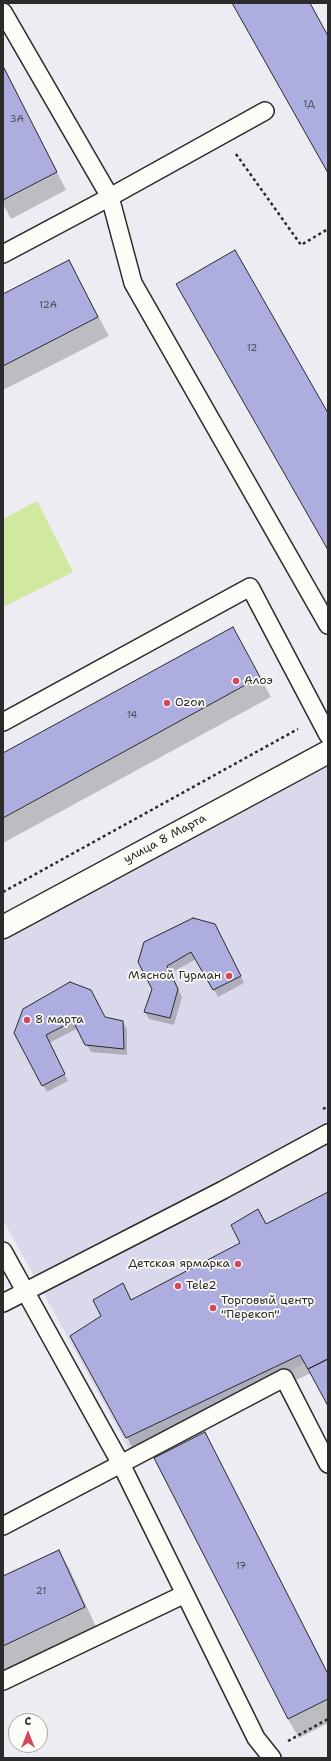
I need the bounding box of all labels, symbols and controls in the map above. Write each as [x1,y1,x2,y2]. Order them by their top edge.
house number: 1Д [303,98,315,110]
house number: 3А [10,113,24,125]
house number: 12А [39,299,57,311]
house number: 12 [247,342,257,354]
place label: Алоэ [244,674,273,688]
marker: Алоэ [231,676,241,686]
place label: Ozon [175,696,205,710]
marker: Ozon [162,698,172,708]
house number: 14 [127,709,137,721]
street label: улица 8 Марта [121,811,209,867]
place label: Мясной Гурман [128,969,221,983]
marker: Мясной Гурман [224,971,234,981]
place label: 8 марта [35,1013,84,1027]
marker: 8 марта [22,1015,32,1025]
place label: Детская ярмарка [128,1257,230,1271]
marker: Детская ярмарка [233,1259,243,1269]
place label: Tele2 [186,1279,217,1293]
marker: Tele2 [173,1281,183,1291]
place label: Торговый центр "Перекоп" [221,1294,314,1322]
marker: Торговый центр "Перекоп" [208,1303,218,1313]
house number: 17 [236,1560,246,1572]
house number: 21 [36,1585,46,1597]
north arrow [8,1713,48,1753]
text: С [25,1714,31,1729]

